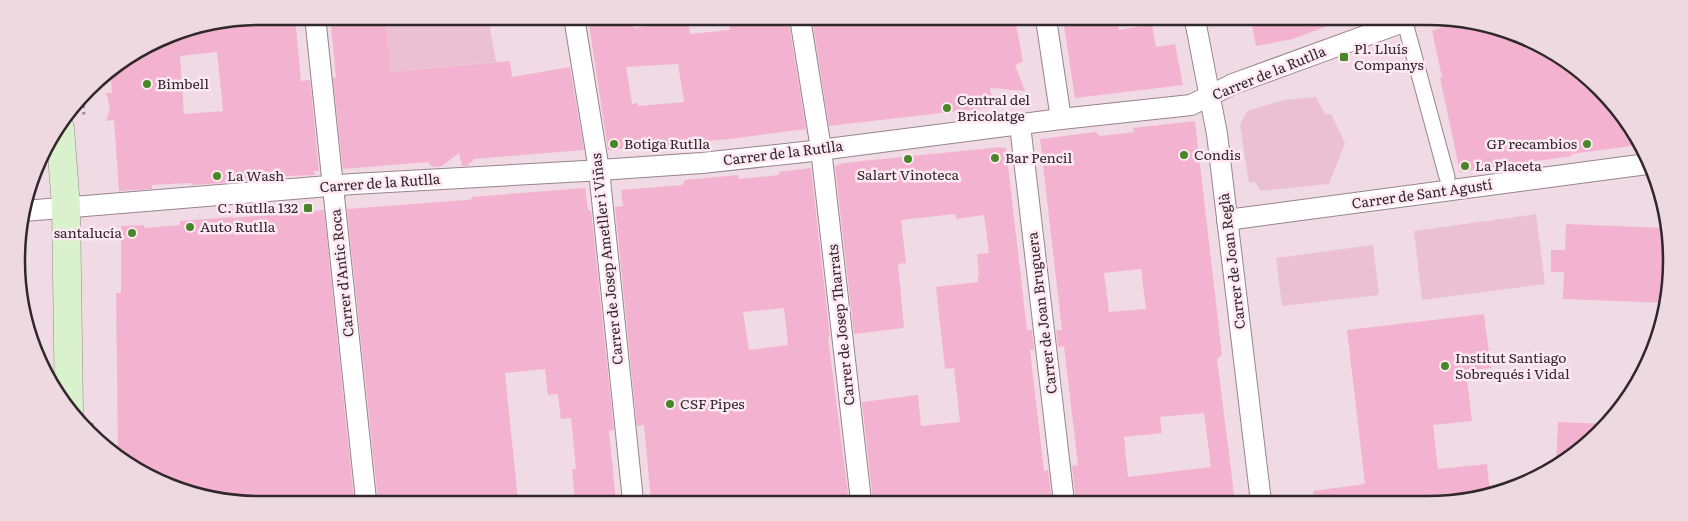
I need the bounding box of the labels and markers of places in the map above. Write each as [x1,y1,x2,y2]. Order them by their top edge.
place label: Pl. Lluís Companys [1354,38,1424,74]
marker: Pl. Lluís Companys [1338,51,1350,63]
place label: Bimbell [157,73,209,93]
marker: Bimbell [141,78,153,90]
place label: Central del Bricolatge [957,89,1030,125]
marker: Central del Bricolatge [941,102,953,114]
place label: Botiga Rutlla [624,133,711,153]
place label: GP recambios [1486,133,1577,153]
marker: Botiga Rutlla [608,138,620,150]
marker: GP recambios [1581,138,1593,150]
place label: Condis [1194,144,1241,164]
place label: Bar Pencil [1005,147,1072,167]
marker: Condis [1178,149,1190,161]
marker: Bar Pencil [989,152,1001,164]
marker: Salart Vinoteca [902,153,914,165]
place label: La Placeta [1475,155,1542,175]
marker: La Placeta [1459,160,1471,172]
place label: Salart Vinoteca [857,164,960,184]
place label: La Wash [227,165,284,185]
marker: La Wash [211,170,223,182]
place label: C. Rutlla 132 [217,197,298,217]
marker: C. Rutlla 132 [302,202,314,214]
place label: Auto Rutlla [200,216,276,236]
marker: Auto Rutlla [184,221,196,233]
place label: santalucía [54,222,122,242]
marker: santalucía [126,227,138,239]
place label: Institut Santiago Sobrequés i Vidal [1455,347,1570,383]
marker: Institut Santiago Sobrequés i Vidal [1439,360,1451,372]
place label: CSF Pipes [680,393,745,413]
marker: CSF Pipes [664,398,676,410]

